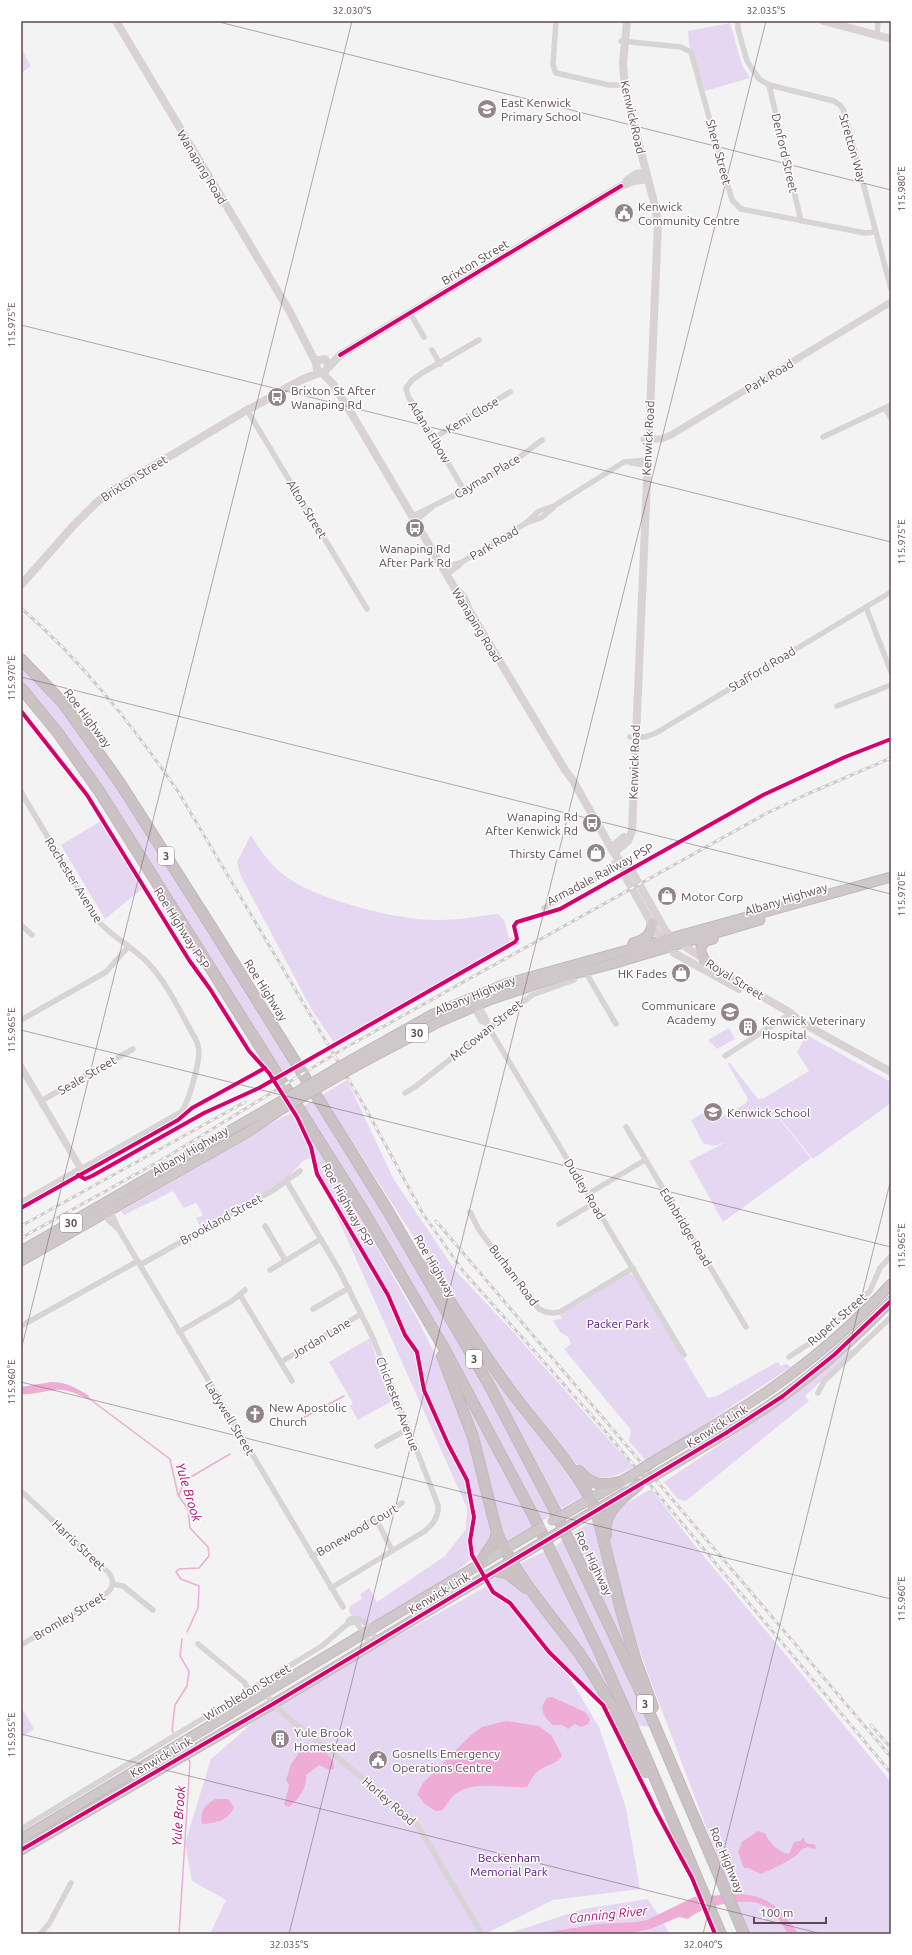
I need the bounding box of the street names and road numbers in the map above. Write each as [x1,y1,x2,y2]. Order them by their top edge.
street label: Kenwick Road [618,79,648,155]
street label: Denford Street [770,112,801,194]
street label: Stretton Way [837,112,869,184]
street label: Shere Street [704,118,734,186]
street label: Wanaping Road [175,128,229,206]
street label: Brixton Street [439,237,511,287]
street label: Park Road [742,356,796,396]
street label: Kemi Close [443,394,501,436]
street label: Adana Elbow [406,399,454,466]
street label: Kenwick Road [640,400,656,476]
street label: Cayman Place [452,451,522,501]
street label: Brixton Street [98,452,170,504]
street label: Alton Street [284,477,330,541]
street label: Park Road [467,523,521,563]
street label: Wanaping Road [450,586,504,664]
street label: Stafford Road [726,644,798,694]
street label: Roe Highway [62,686,114,750]
street label: Kenwick Road [626,724,642,800]
street label: Rochester Avenue [43,835,105,925]
street label: Armadale Railway PSP [544,840,656,908]
road number: 3 [158,847,174,865]
street label: Albany Highway [743,880,829,918]
street label: Roe Highway PSP [152,885,212,971]
street label: Royal Street [704,956,767,1002]
street label: Roe Highway [242,957,290,1023]
street label: Albany Highway [433,973,517,1017]
street label: McCowan Street [447,997,525,1063]
road number: 30 [406,1024,428,1042]
street label: Seale Street [56,1053,119,1097]
street label: Albany Highway [150,1124,231,1178]
street label: Dudley Road [562,1156,608,1222]
street label: Roe Highway PSP [320,1161,376,1249]
street label: Edinbridge Road [658,1186,714,1268]
street label: Brookland Street [178,1191,265,1247]
road number: 30 [60,1214,82,1232]
street label: Roe Highway [412,1232,458,1300]
street label: Burham Road [487,1242,541,1308]
street label: Rupert Street [805,1290,869,1348]
street label: Jordan Lane [289,1315,353,1361]
road number: 3 [466,1350,482,1368]
street label: Chichester Avenue [374,1355,422,1453]
street label: Ladywell Street [203,1379,257,1457]
street label: Kenwick Link [684,1402,750,1450]
street label: Bonewood Court [314,1501,400,1559]
street label: Harris Street [50,1517,109,1573]
street label: Roe Highway [573,1529,615,1598]
street label: Kenwick Link [406,1570,472,1616]
street label: Bromley Street [31,1589,107,1643]
street label: Wimbledon Street [201,1661,293,1723]
road number: 3 [637,1695,653,1713]
street label: Kenwick Link [128,1734,194,1780]
street label: Horley Road [360,1774,418,1828]
street label: Roe Highway [707,1825,747,1895]

